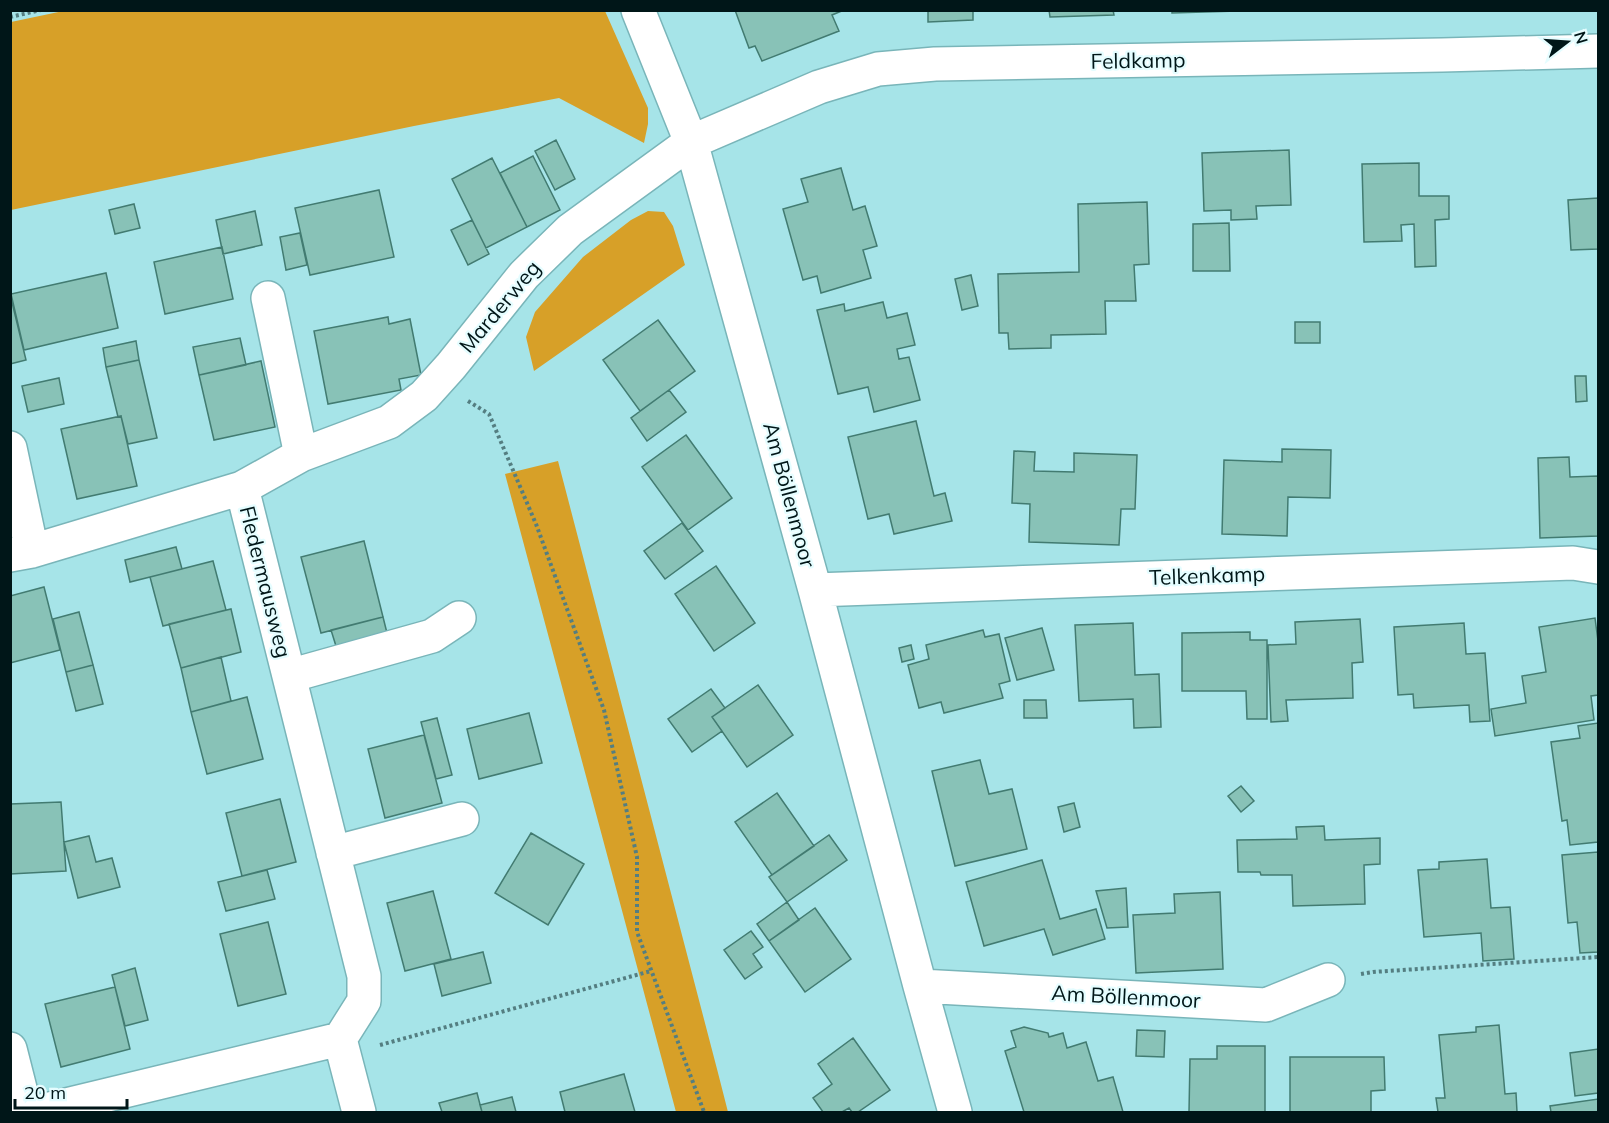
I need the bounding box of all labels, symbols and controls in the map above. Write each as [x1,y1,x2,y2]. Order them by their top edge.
north arrow [1537,12,1597,72]
text: N [1570,29,1593,46]
street label: Feldkamp [1090,46,1186,74]
street label: Marderweg [453,255,545,358]
street label: Am Böllenmoor [758,419,822,571]
street label: Fledermausweg [235,503,297,660]
street label: Telkenkamp [1148,560,1265,590]
street label: Am Böllenmoor [1051,979,1202,1013]
scale bar [15,1072,128,1110]
text: 20 m [24,1081,66,1104]

